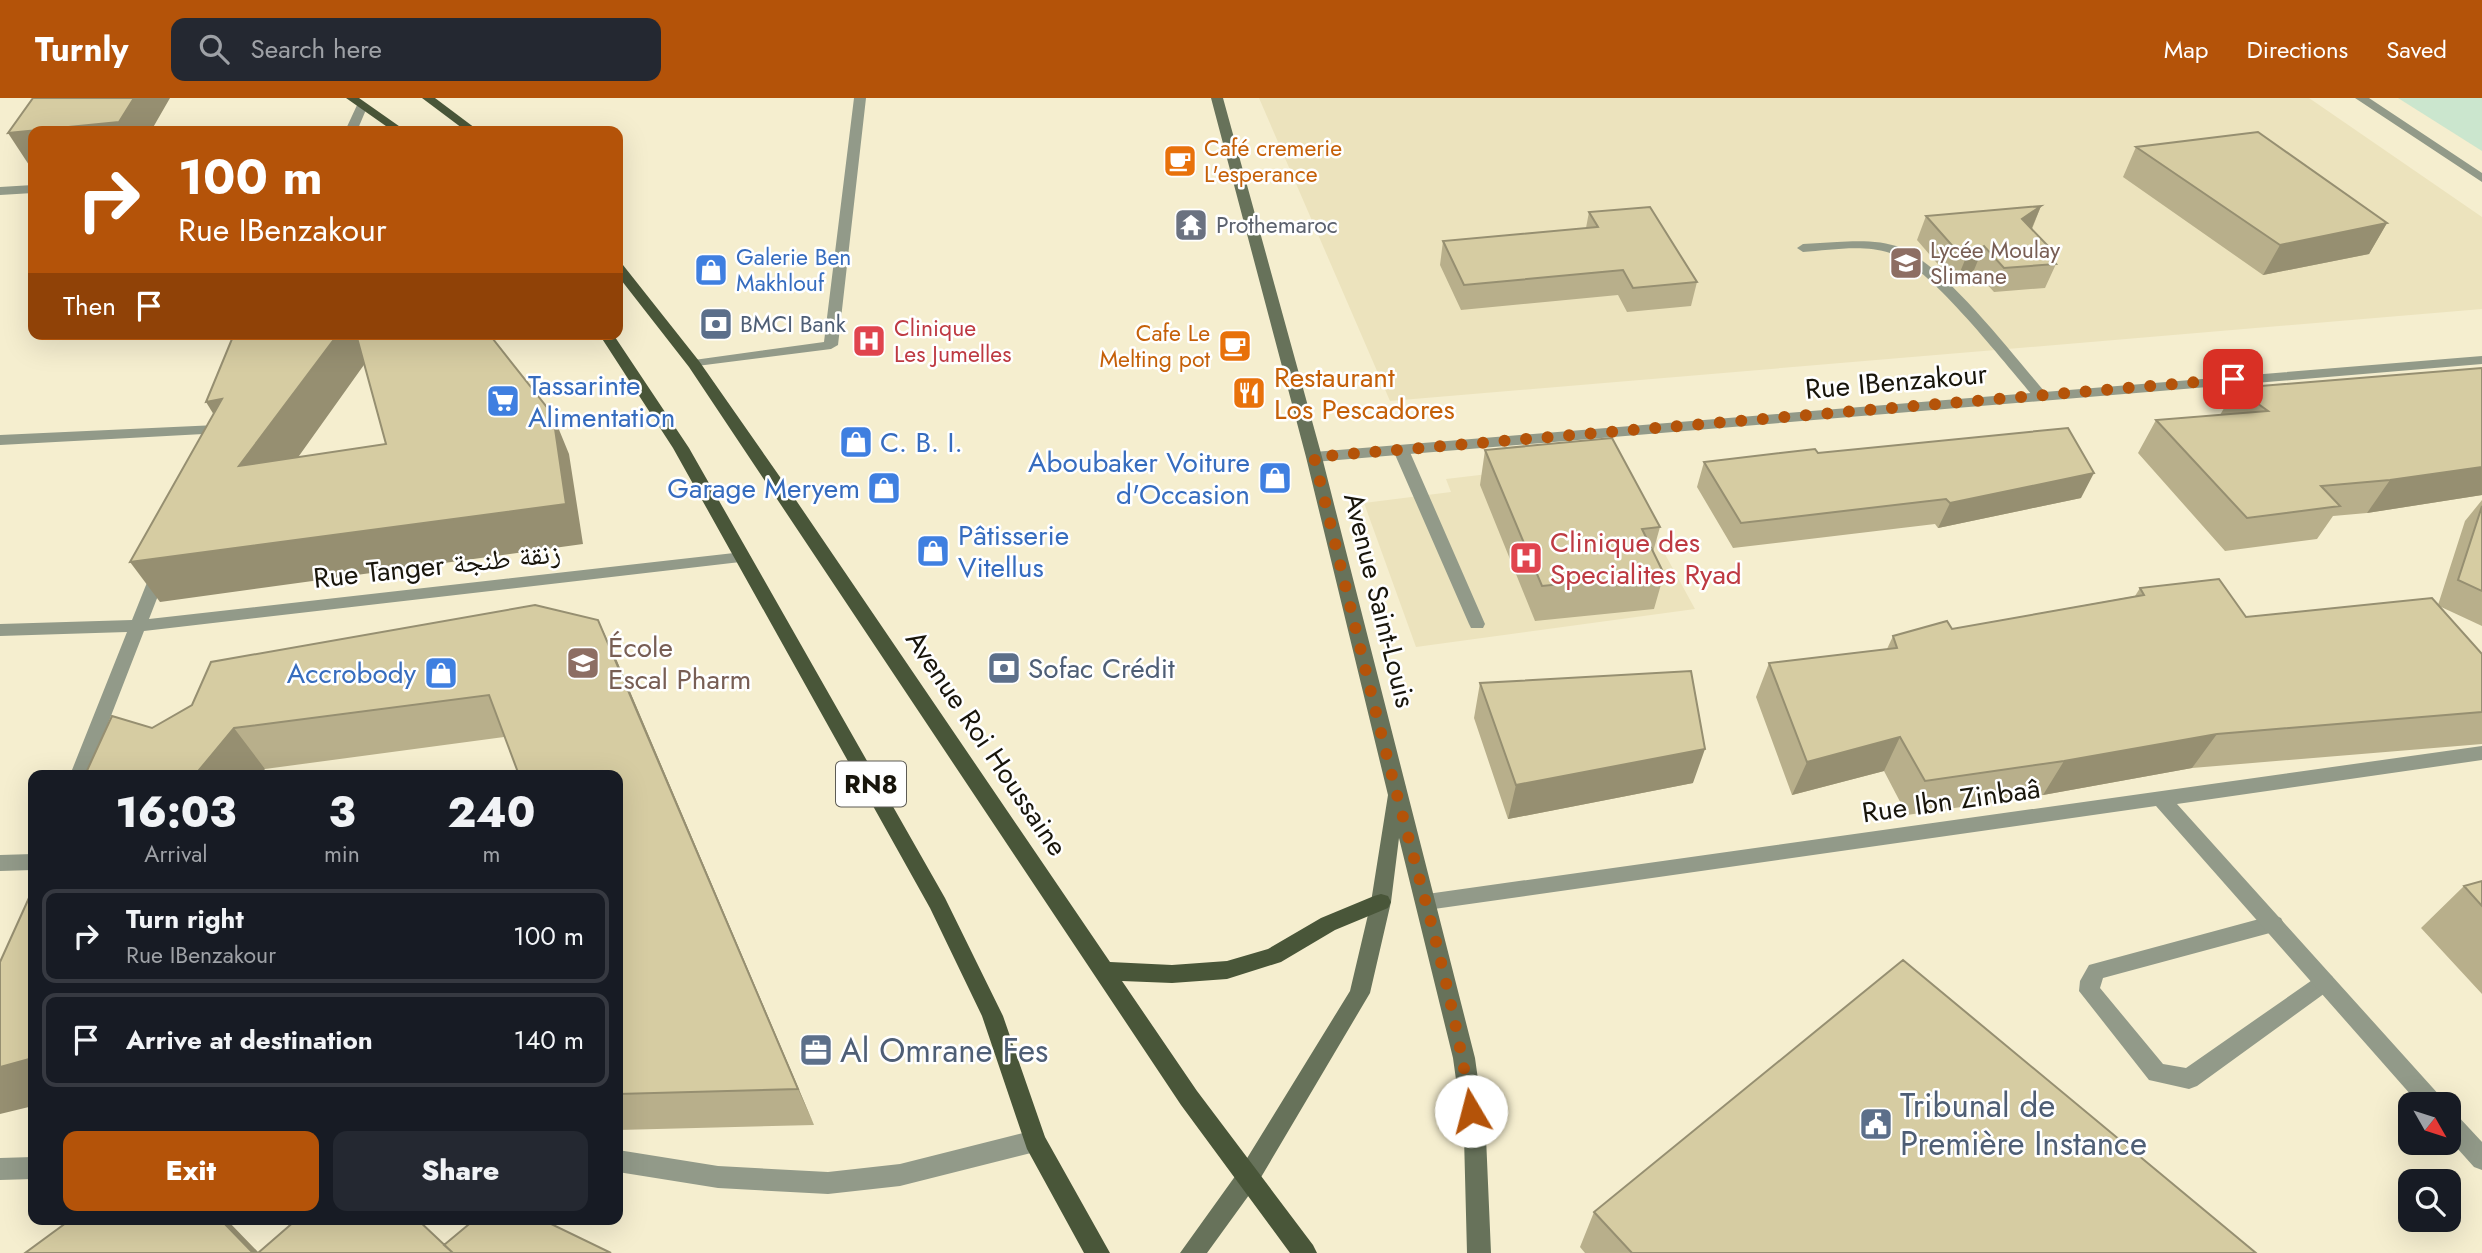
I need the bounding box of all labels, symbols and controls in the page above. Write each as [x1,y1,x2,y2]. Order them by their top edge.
search box [171,18,661,81]
text: Turnly [35,26,129,73]
icon: search [195,30,233,68]
text: Search here [251,30,382,68]
text: Map [2164,32,2209,67]
text: Directions [2247,32,2348,67]
text: Saved [2386,32,2447,67]
place label: Café cremerie L'esperance [1204,131,1342,191]
text: 100 m [178,142,323,212]
cafe icon: Café cremerie L'esperance [1161,142,1199,180]
icon: right [63,154,154,245]
temple icon: Prothemaroc [1172,206,1210,244]
text: Rue IBenzakour [178,207,387,253]
place label: Prothemaroc [1216,208,1338,242]
place label: Lycée Moulay Slimane [1930,233,2061,293]
place label: Galerie Ben Makhlouf [736,240,851,300]
school or university icon: Lycée Moulay Slimane [1887,244,1925,282]
shop icon: Galerie Ben Makhlouf [692,251,730,289]
text: Then [63,287,116,325]
icon: arrive [130,287,168,325]
bank icon: BMCI Bank [697,305,735,343]
place label: BMCI Bank [740,307,847,341]
place label: Clinique Les Jumelles [894,311,1011,371]
place label: Cafe Le Melting pot [1099,316,1210,376]
hospital icon: Clinique Les Jumelles [850,322,888,360]
cafe icon: Cafe Le Melting pot [1216,327,1254,365]
pin [2203,349,2263,409]
street label: Rue IBenzakour [1803,353,1989,410]
place label: Restaurant Los Pescadores [1274,357,1455,430]
icon: arrive [2214,360,2252,398]
place label: Tassarinte Alimentation [528,365,675,438]
restaurant icon: Restaurant Los Pescadores [1230,374,1268,412]
supermarket icon: Tassarinte Alimentation [484,382,522,420]
place label: C. B. I. [880,422,963,463]
shop icon: C. B. I. [837,423,875,461]
place label: Aboubaker Voiture d'Occasion [1028,442,1250,515]
shop icon: Aboubaker Voiture d'Occasion [1256,459,1294,497]
place label: Garage Meryem [667,468,860,509]
shop icon: Garage Meryem [865,469,903,507]
street label: Avenue Saint-Louis [1333,488,1426,712]
place label: Pâtisserie Vitellus [958,515,1069,588]
place label: Clinique des Specialites Ryad [1550,522,1742,595]
street label: Rue Tanger زنقة طنجة [311,532,563,599]
shop icon: Pâtisserie Vitellus [914,532,952,570]
hospital icon: Clinique des Specialites Ryad [1507,539,1545,577]
street label: Avenue Roi Houssaine [896,622,1078,864]
place label: École Escal Pharm [608,627,751,700]
school or university icon: École Escal Pharm [564,644,602,682]
place label: Sofac Crédit [1028,648,1175,689]
bank icon: Sofac Crédit [985,649,1023,687]
place label: Accrobody [287,653,417,694]
shop icon: Accrobody [422,654,460,692]
road number: RN8 [836,762,906,806]
street label: Rue Ibn Zinbaâ [1859,768,2043,833]
text: 16:03 [116,782,236,843]
text: 3 [328,782,355,843]
text: 240 [447,782,535,843]
text: Arrival [144,837,208,871]
text: min [324,837,360,871]
text: m [482,837,500,871]
text: Turn right [126,900,244,938]
icon: right [67,917,105,955]
text: 100 m [513,917,584,955]
text: Rue IBenzakour [126,938,276,972]
icon: arrive [67,1021,105,1059]
text: Arrive at destination [126,1021,373,1059]
text: 140 m [513,1021,584,1059]
place label: Al Omrane Fes [840,1027,1048,1074]
office icon: Al Omrane Fes [797,1031,835,1069]
position arrow [1434,1074,1508,1148]
place label: Tribunal de Première Instance [1900,1082,2147,1167]
north arrow [2398,1092,2460,1155]
map controls [2398,1092,2461,1232]
public building icon: Tribunal de Première Instance [1857,1105,1895,1143]
button: Exit [63,1131,319,1211]
button: Share [333,1131,588,1211]
button: search [2398,1169,2461,1232]

